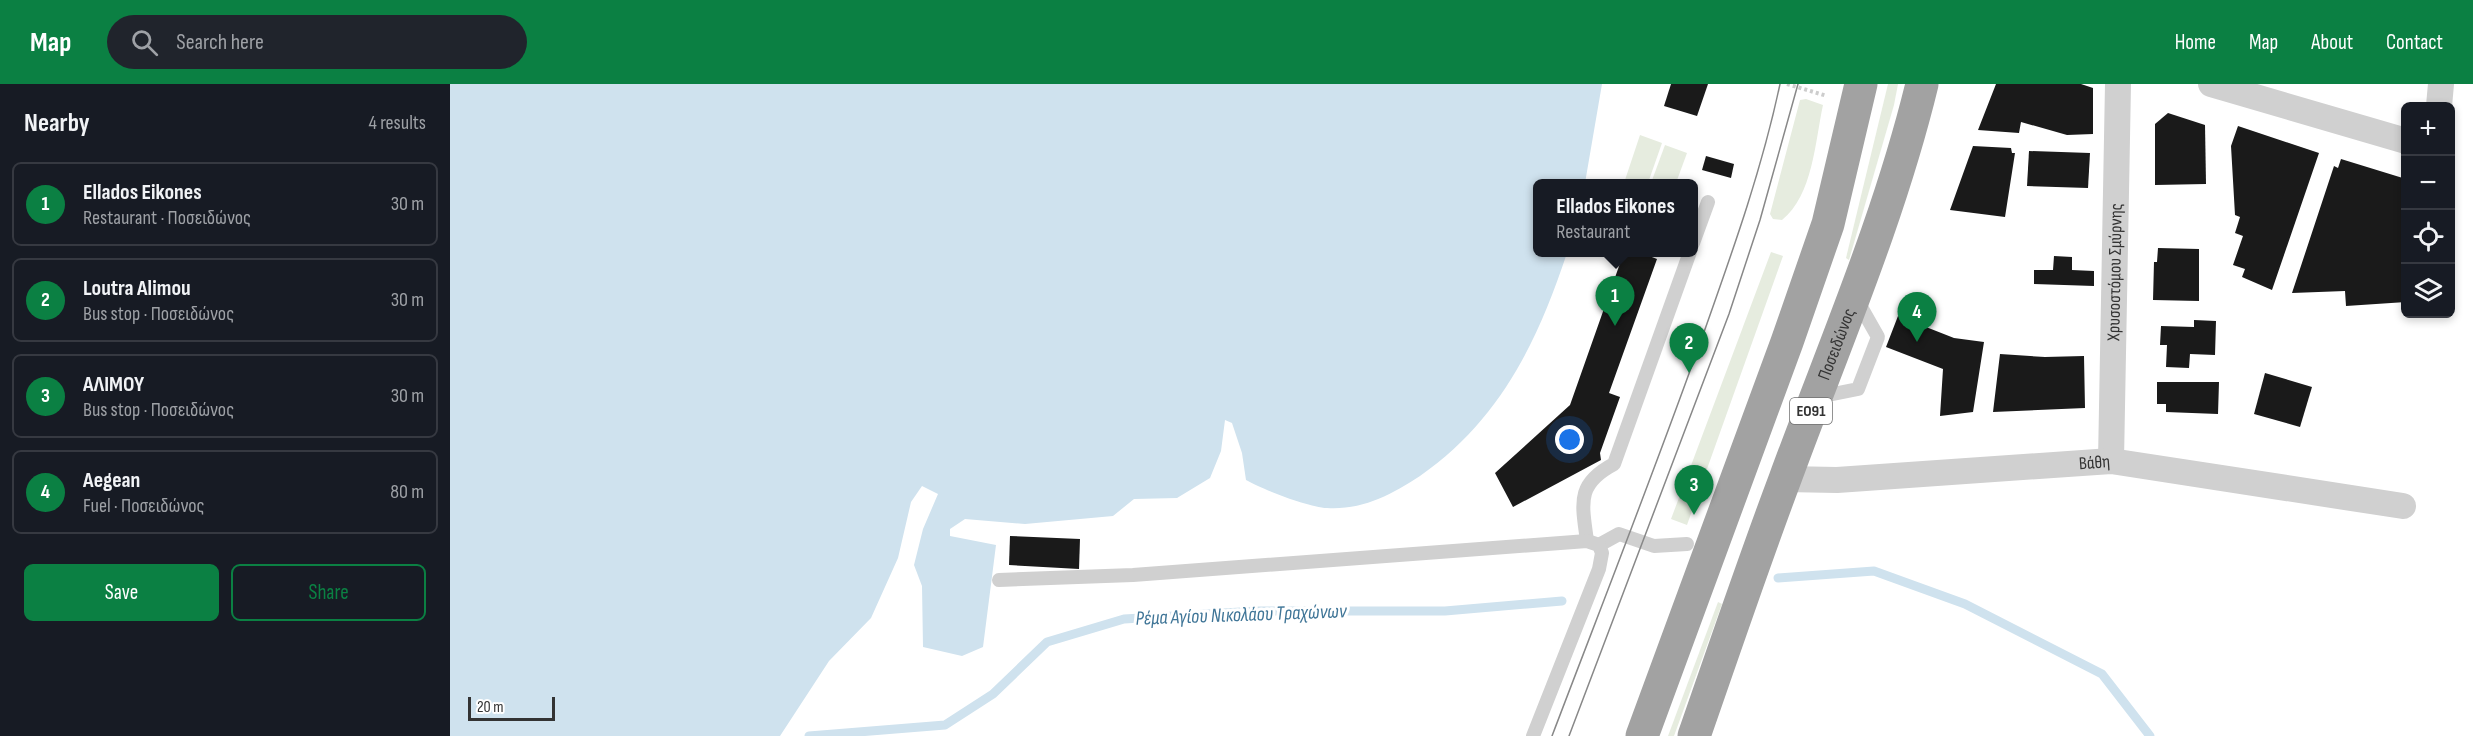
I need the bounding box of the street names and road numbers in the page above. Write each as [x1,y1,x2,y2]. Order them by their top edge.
street label: Χρυσοστόμου Σμύρνης [2103,203,2126,342]
street label: Ποσειδώνος [1813,305,1859,383]
road number: ΕΟ91 [1790,398,1832,424]
street label: Βάθη [2078,451,2111,474]

